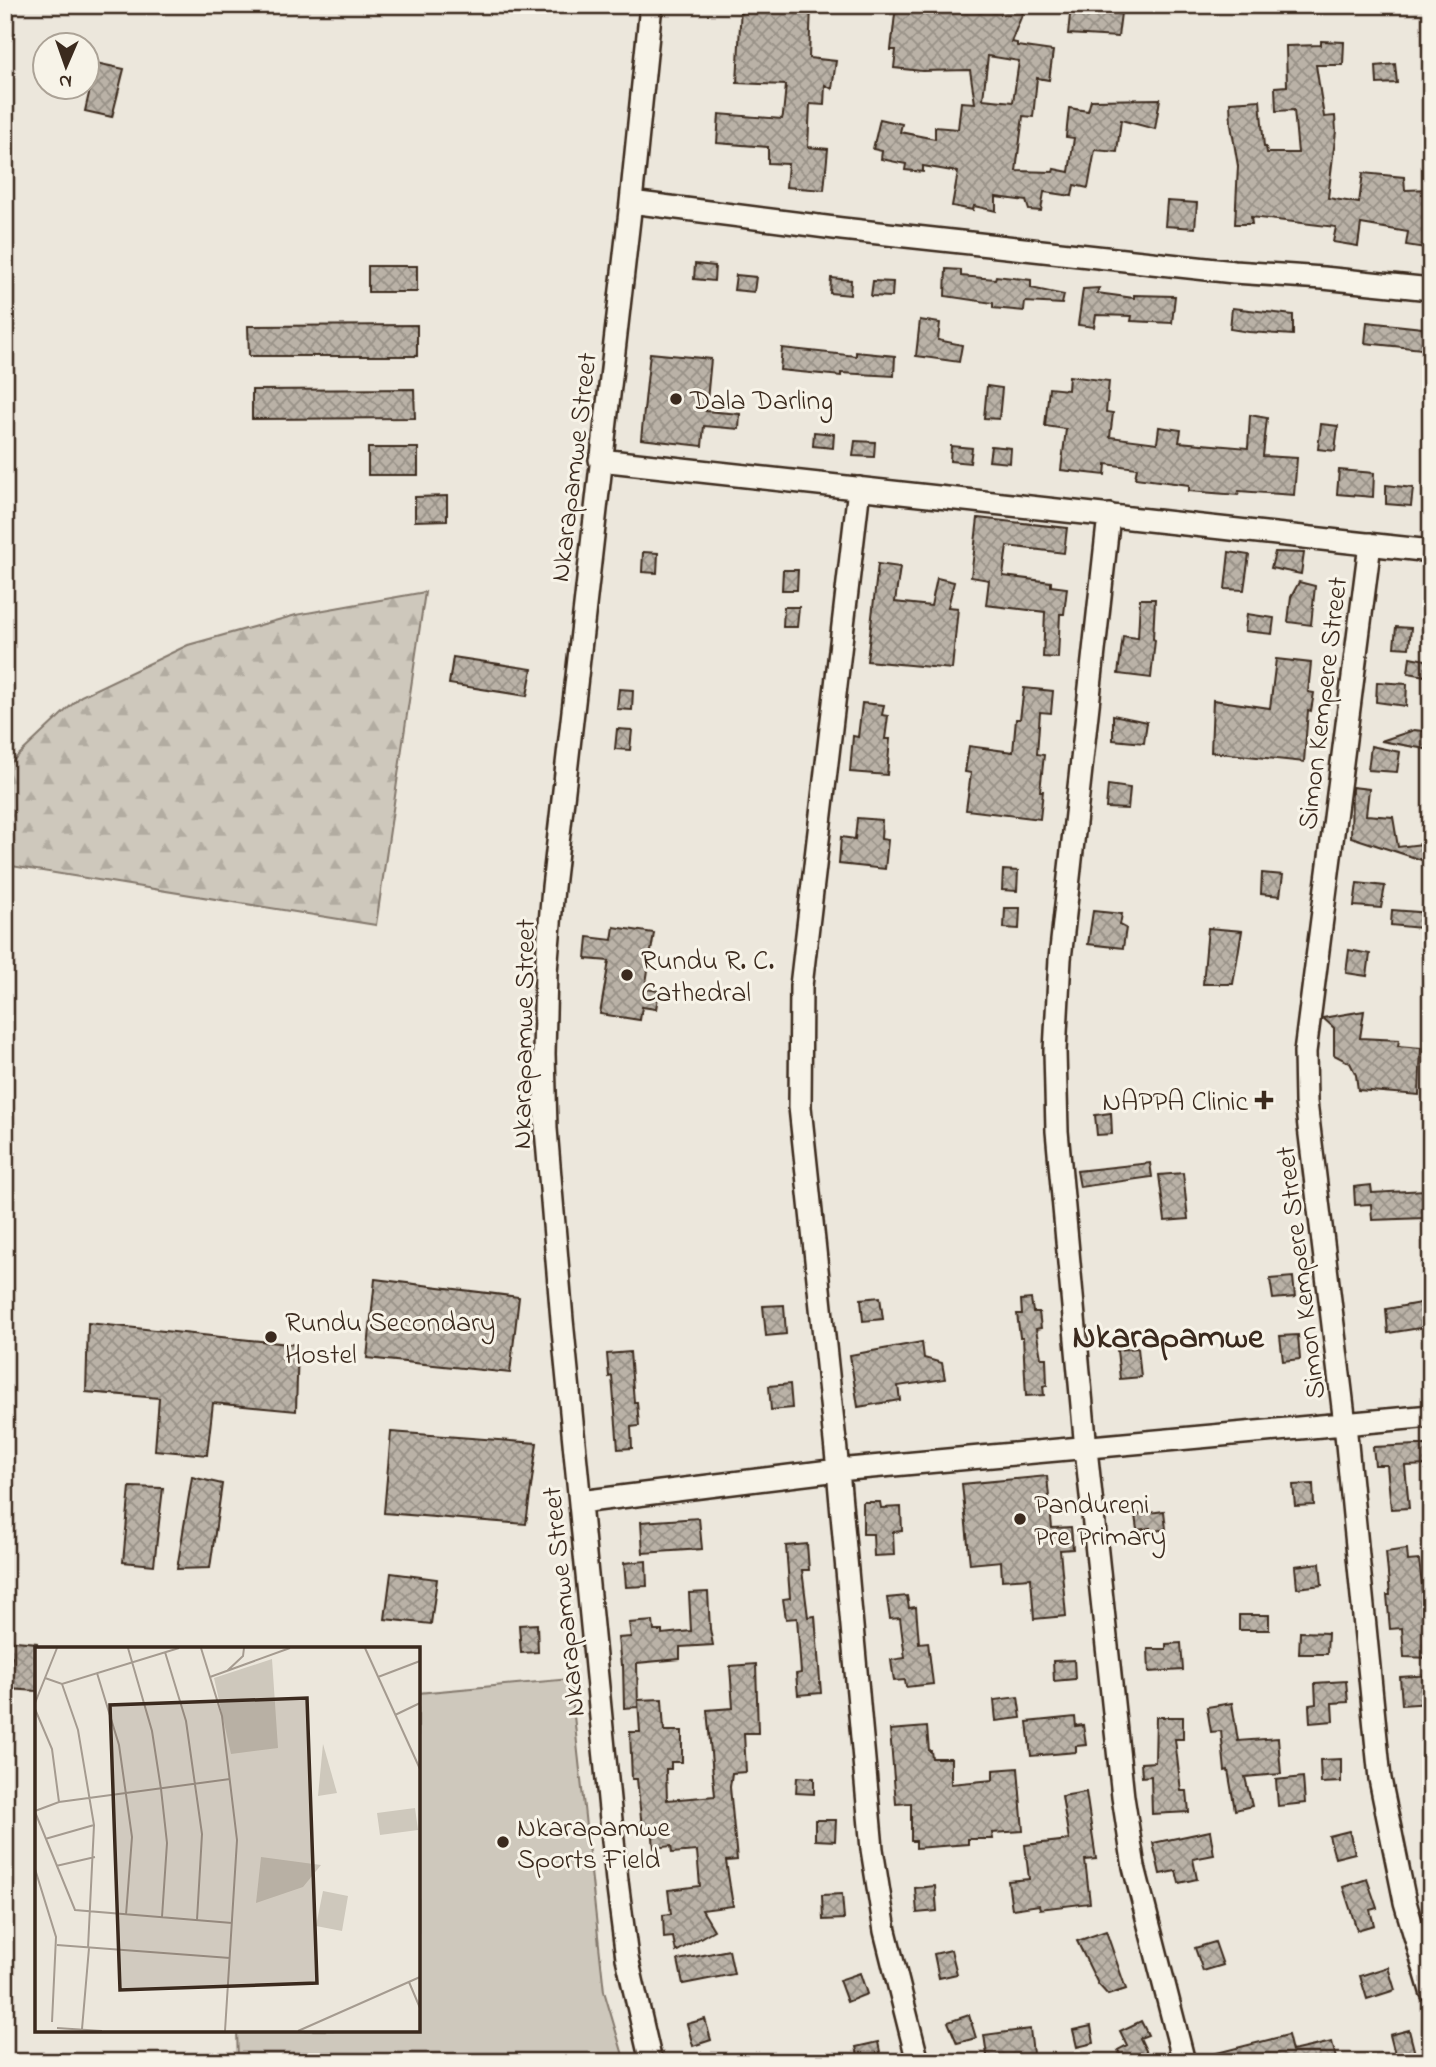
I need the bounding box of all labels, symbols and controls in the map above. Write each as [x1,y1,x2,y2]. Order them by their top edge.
north arrow [32,32,102,102]
text: N [58,67,72,94]
street label: Nkarapamwe Street [541,350,610,584]
place label: Dala Darling [689,382,833,423]
marker: Dala Darling [668,391,684,407]
street label: Simon Kempere Street [1289,575,1360,832]
street label: Nkarapamwe Street [503,918,548,1150]
place label: Rundu R. C. Cathedral [641,942,774,1015]
marker: Rundu R. C. Cathedral [619,967,635,983]
place label: NAPPA Clinic [1102,1083,1249,1124]
marker: NAPPA Clinic [1254,1090,1274,1110]
street label: Simon Kempere Street [1267,1144,1338,1401]
place label: Rundu Secondary Hostel [285,1304,495,1377]
district label: Nkarapamwe [1072,1313,1265,1364]
marker: Rundu Secondary Hostel [263,1329,279,1345]
street label: Nkarapamwe Street [533,1485,598,1718]
place label: Pandureni Pre Primary [1034,1486,1166,1559]
marker: Pandureni Pre Primary [1012,1511,1028,1527]
inset map [35,1647,420,2032]
place label: Nkarapamwe Sports Field [517,1809,671,1882]
marker: Nkarapamwe Sports Field [495,1834,511,1850]

